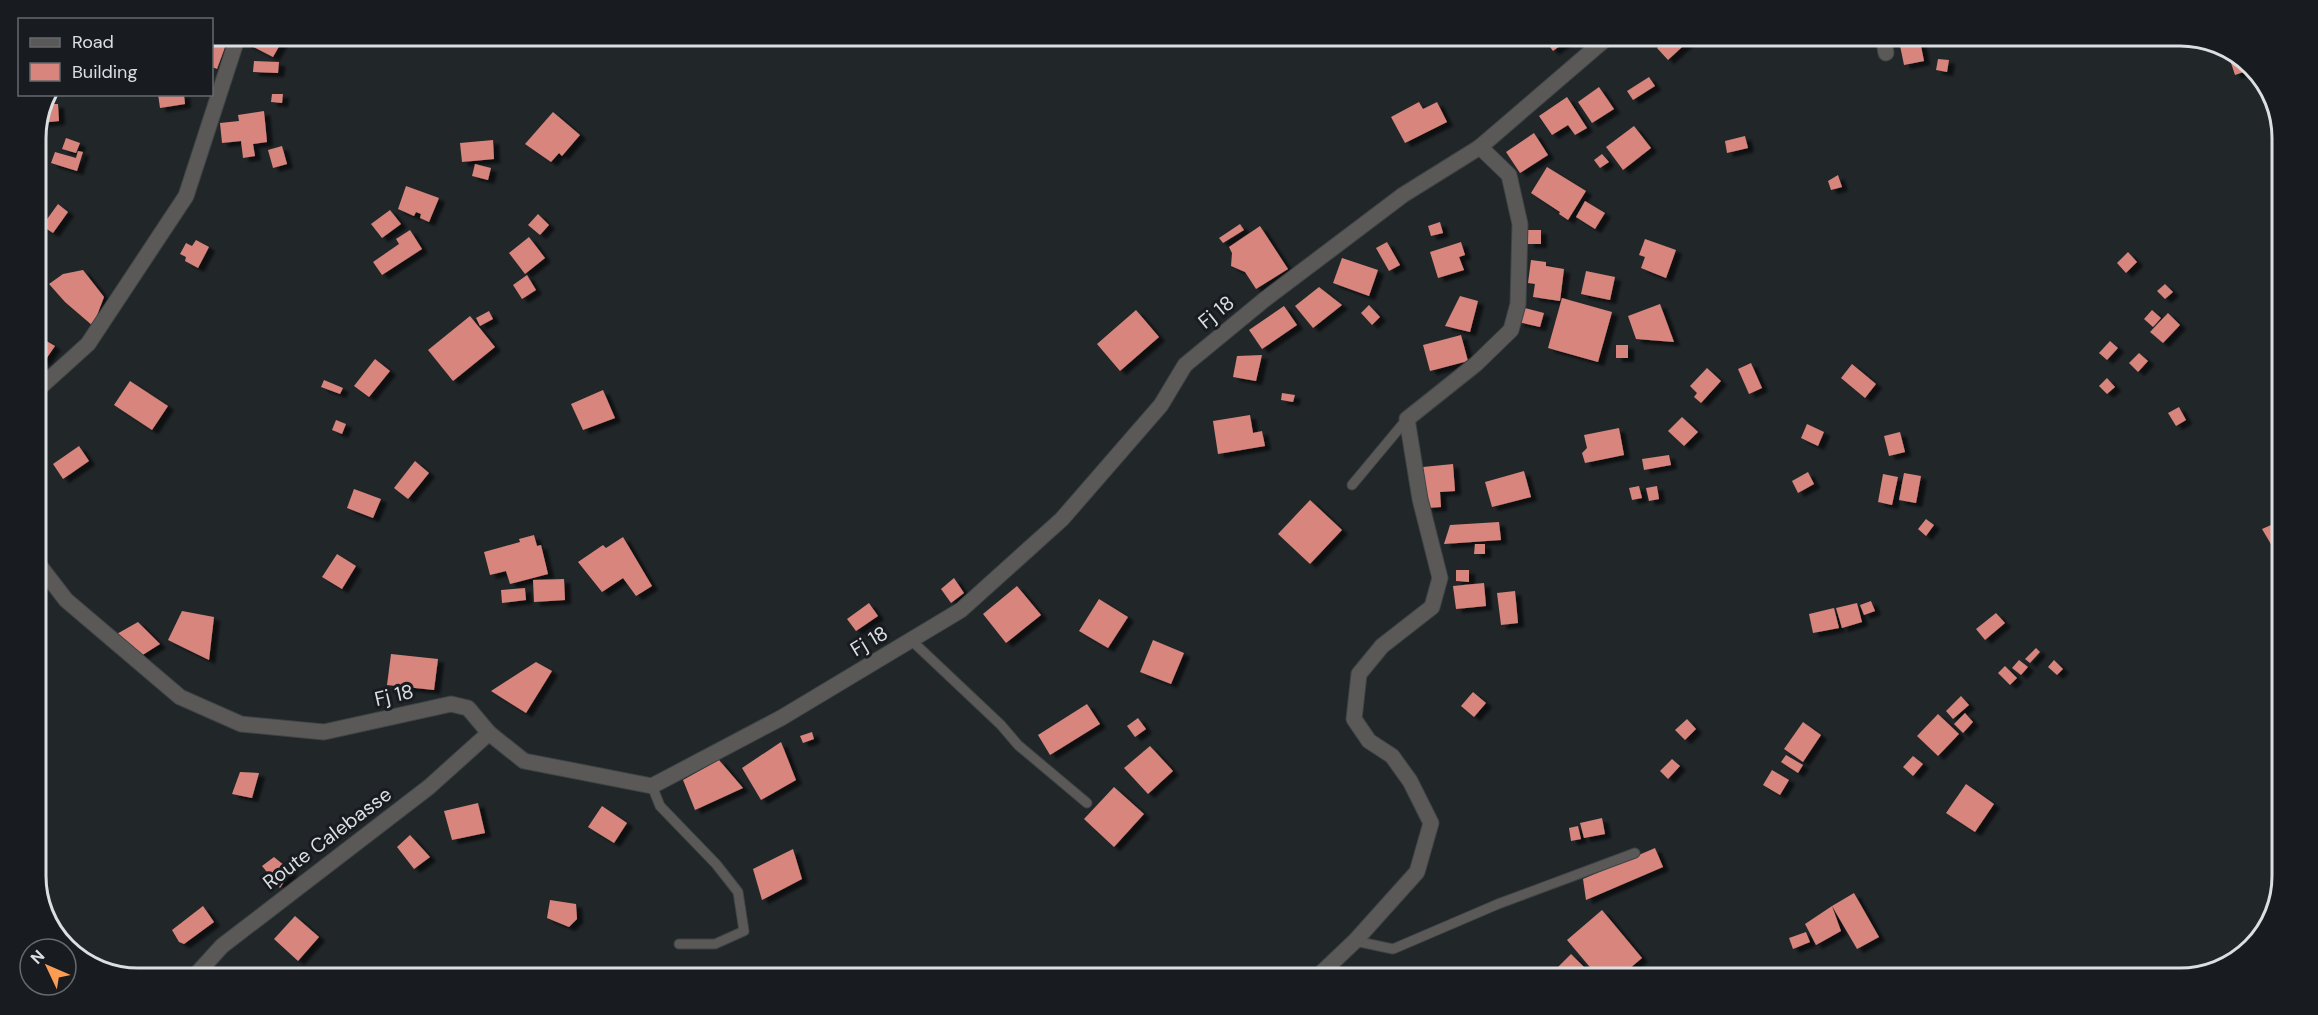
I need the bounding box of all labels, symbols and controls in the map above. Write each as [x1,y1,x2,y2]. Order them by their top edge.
legend [18,18,213,96]
text: Road [72,30,114,54]
text: Building [72,60,137,84]
street label: Fj 18 [1193,290,1239,334]
street label: Fj 18 [845,620,893,662]
street label: Fj 18 [372,678,416,712]
street label: Route Calebasse [257,781,397,895]
north arrow [18,937,78,997]
text: N [26,945,49,968]

